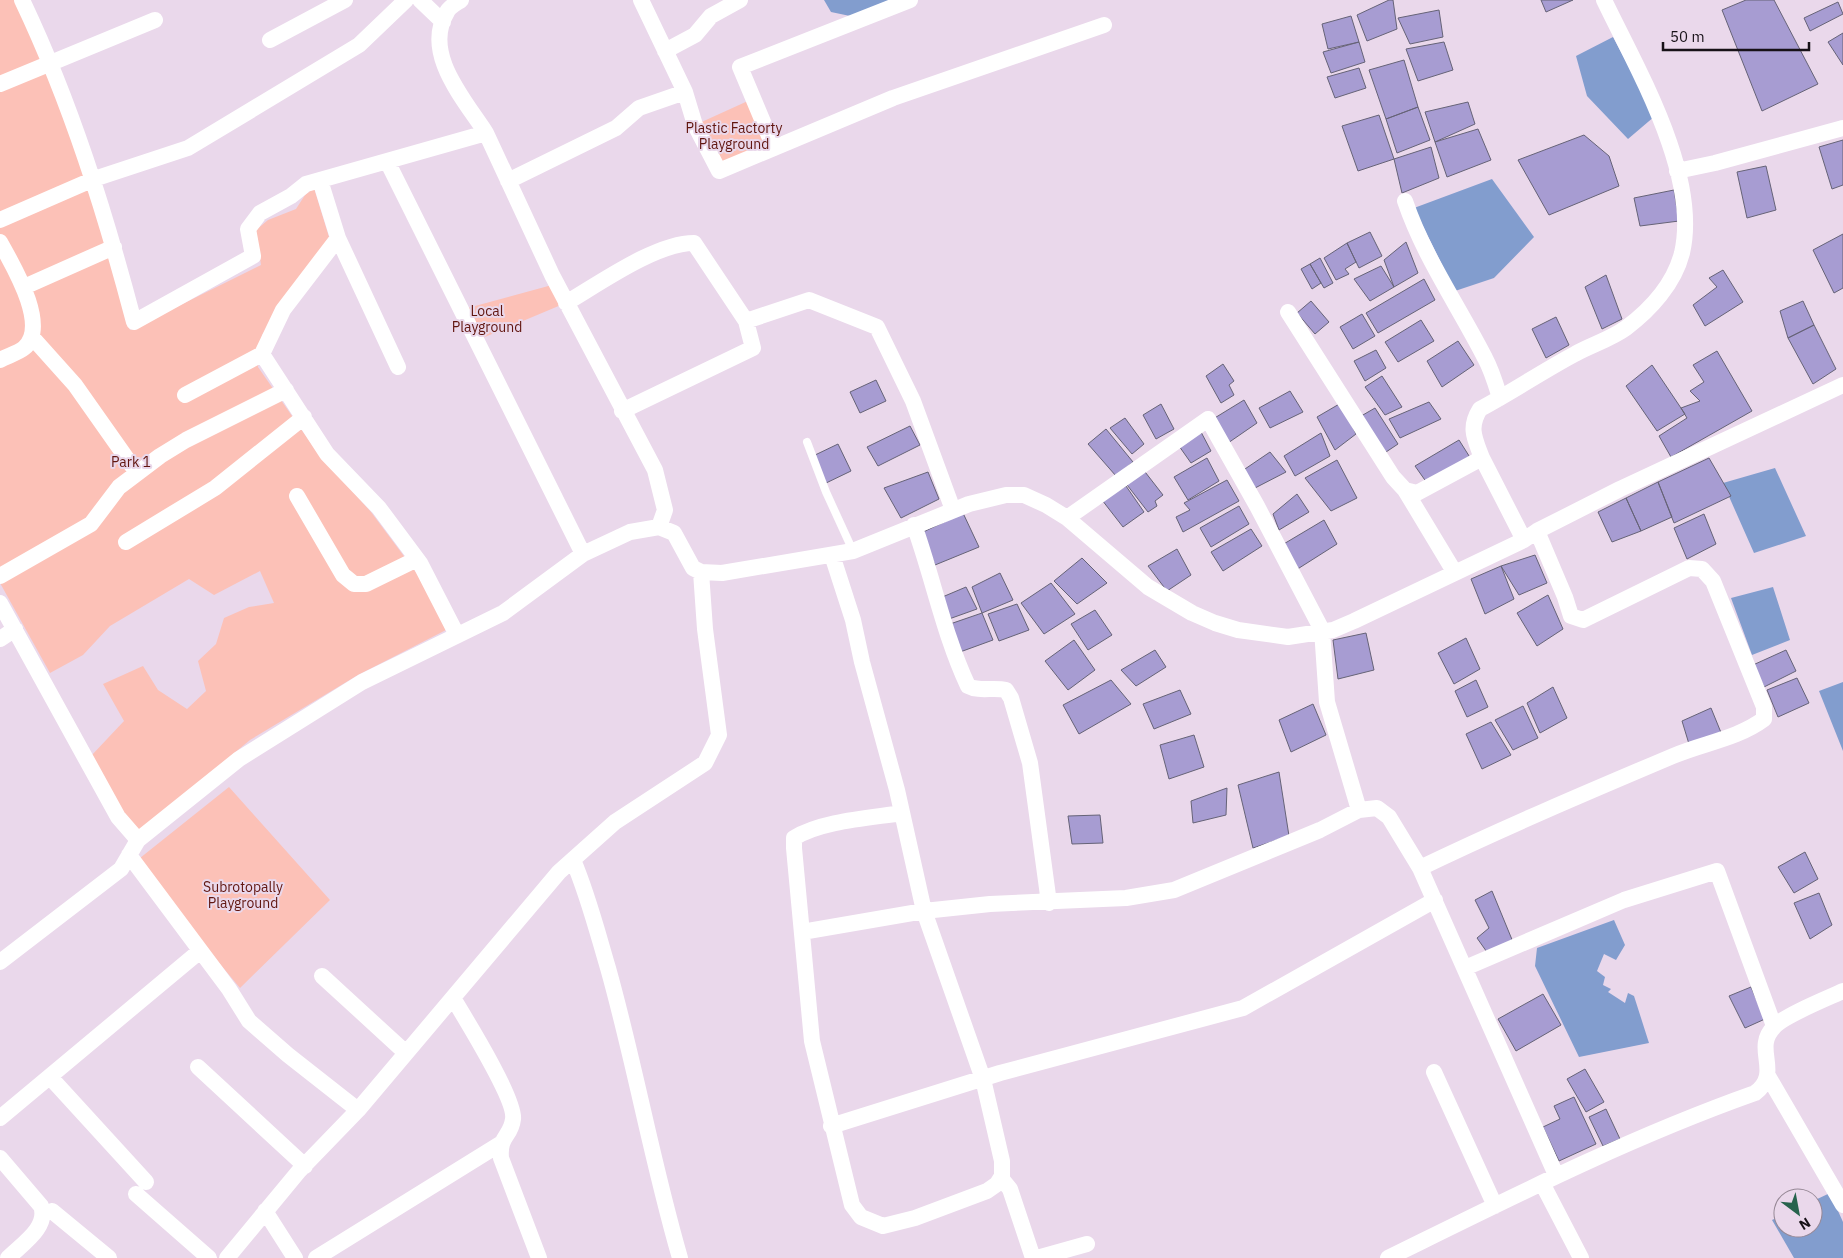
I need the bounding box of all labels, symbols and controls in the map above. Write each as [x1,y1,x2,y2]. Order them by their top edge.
scale bar [1663,20,1809,52]
text: 50 m [1670,27,1705,46]
park label: Plastic Factorty Playground [686,119,782,153]
park label: Local Playground [452,302,522,336]
park label: Park 1 [111,453,151,471]
park label: Subrotopally Playground [203,878,283,912]
north arrow [1773,1188,1823,1238]
text: N [1796,1214,1814,1234]

